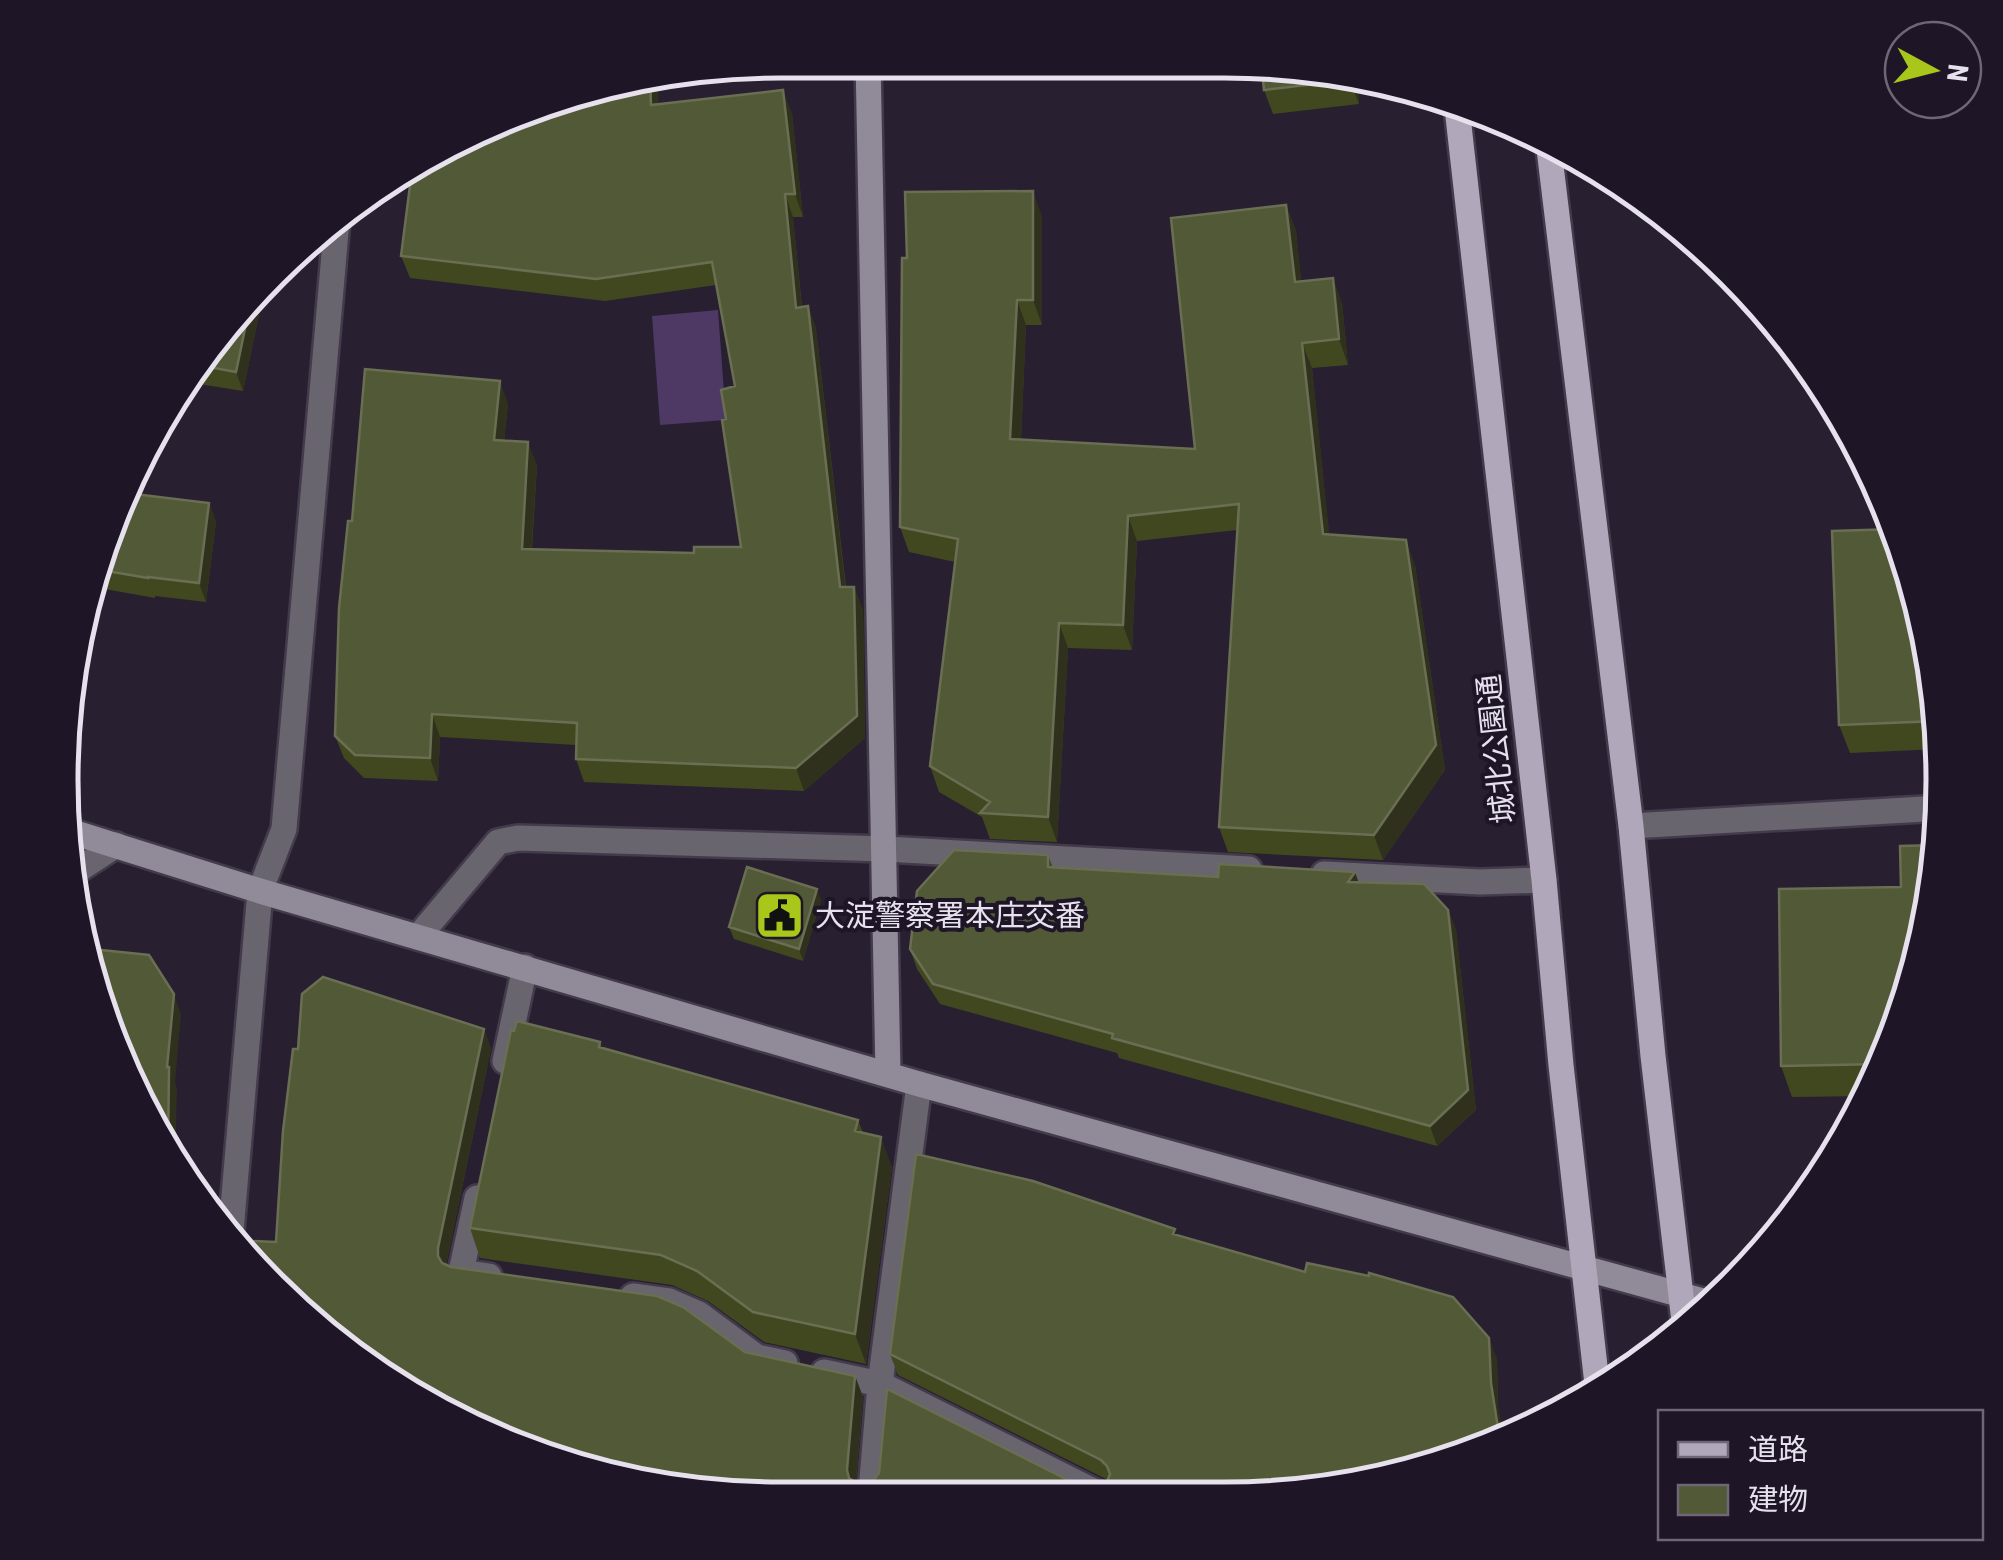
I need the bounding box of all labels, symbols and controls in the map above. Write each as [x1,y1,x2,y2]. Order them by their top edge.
north arrow [1883,20,1983,120]
text: N [1940,62,1975,84]
street label: 城北公園通 [1471,673,1521,825]
public building icon: 大淀警察署本庄交番 [754,889,806,941]
place label: 大淀警察署本庄交番 [815,898,1085,933]
legend [1658,1410,1983,1540]
text: 道路 [1748,1432,1808,1467]
text: 建物 [1748,1482,1808,1517]

